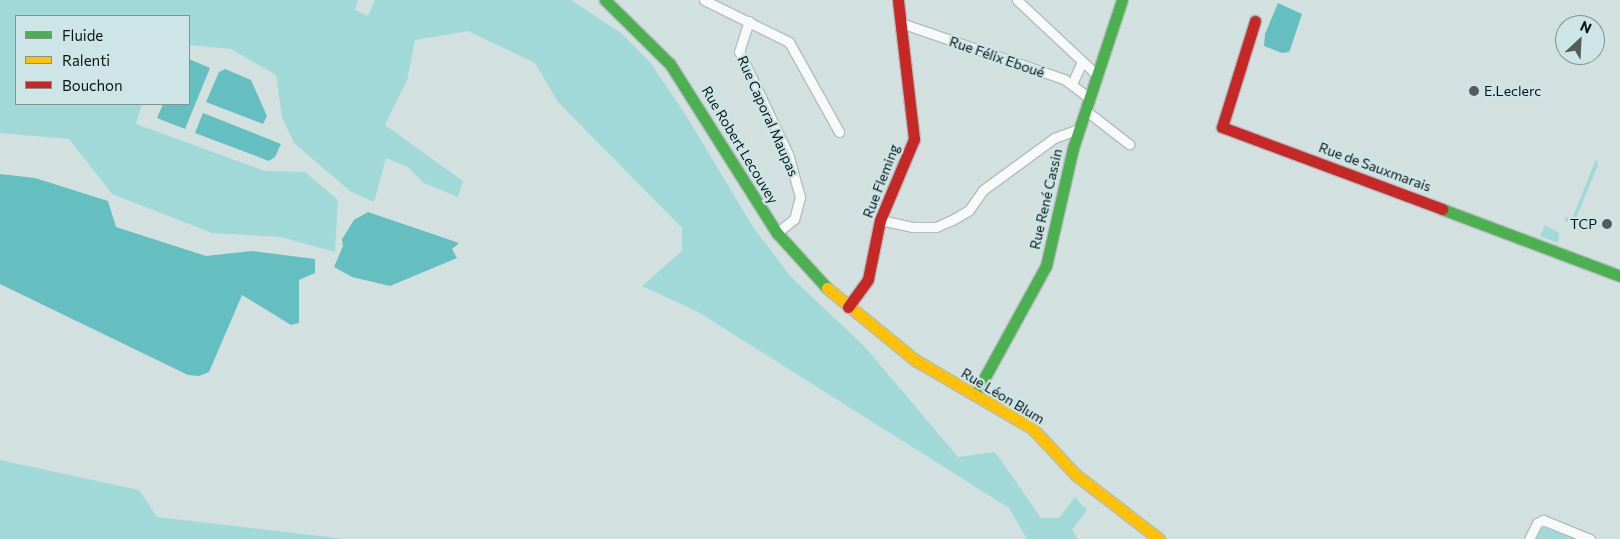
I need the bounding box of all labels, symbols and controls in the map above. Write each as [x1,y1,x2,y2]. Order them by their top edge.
legend [15,15,190,105]
north arrow [1555,15,1605,65]
text: N [1578,17,1594,37]
text: Fluide [62,26,103,44]
street label: Rue Félix Eboué [947,33,1047,81]
text: Ralenti [62,51,110,69]
street label: Rue Caporal Maupas [734,53,802,179]
text: Bouchon [62,76,123,94]
street label: Rue Robert Lecouvey [698,83,782,207]
place label: E.Leclerc [1484,83,1541,99]
marker: E.Leclerc [1468,85,1480,97]
street label: Rue de Sauxmarais [1316,139,1434,195]
street label: Rue Fleming [859,142,903,220]
street label: Rue René Cassin [1026,147,1066,251]
place label: TCP [1570,216,1597,232]
marker: TCP [1601,218,1613,230]
street label: Rue Léon Blum [958,365,1048,427]

